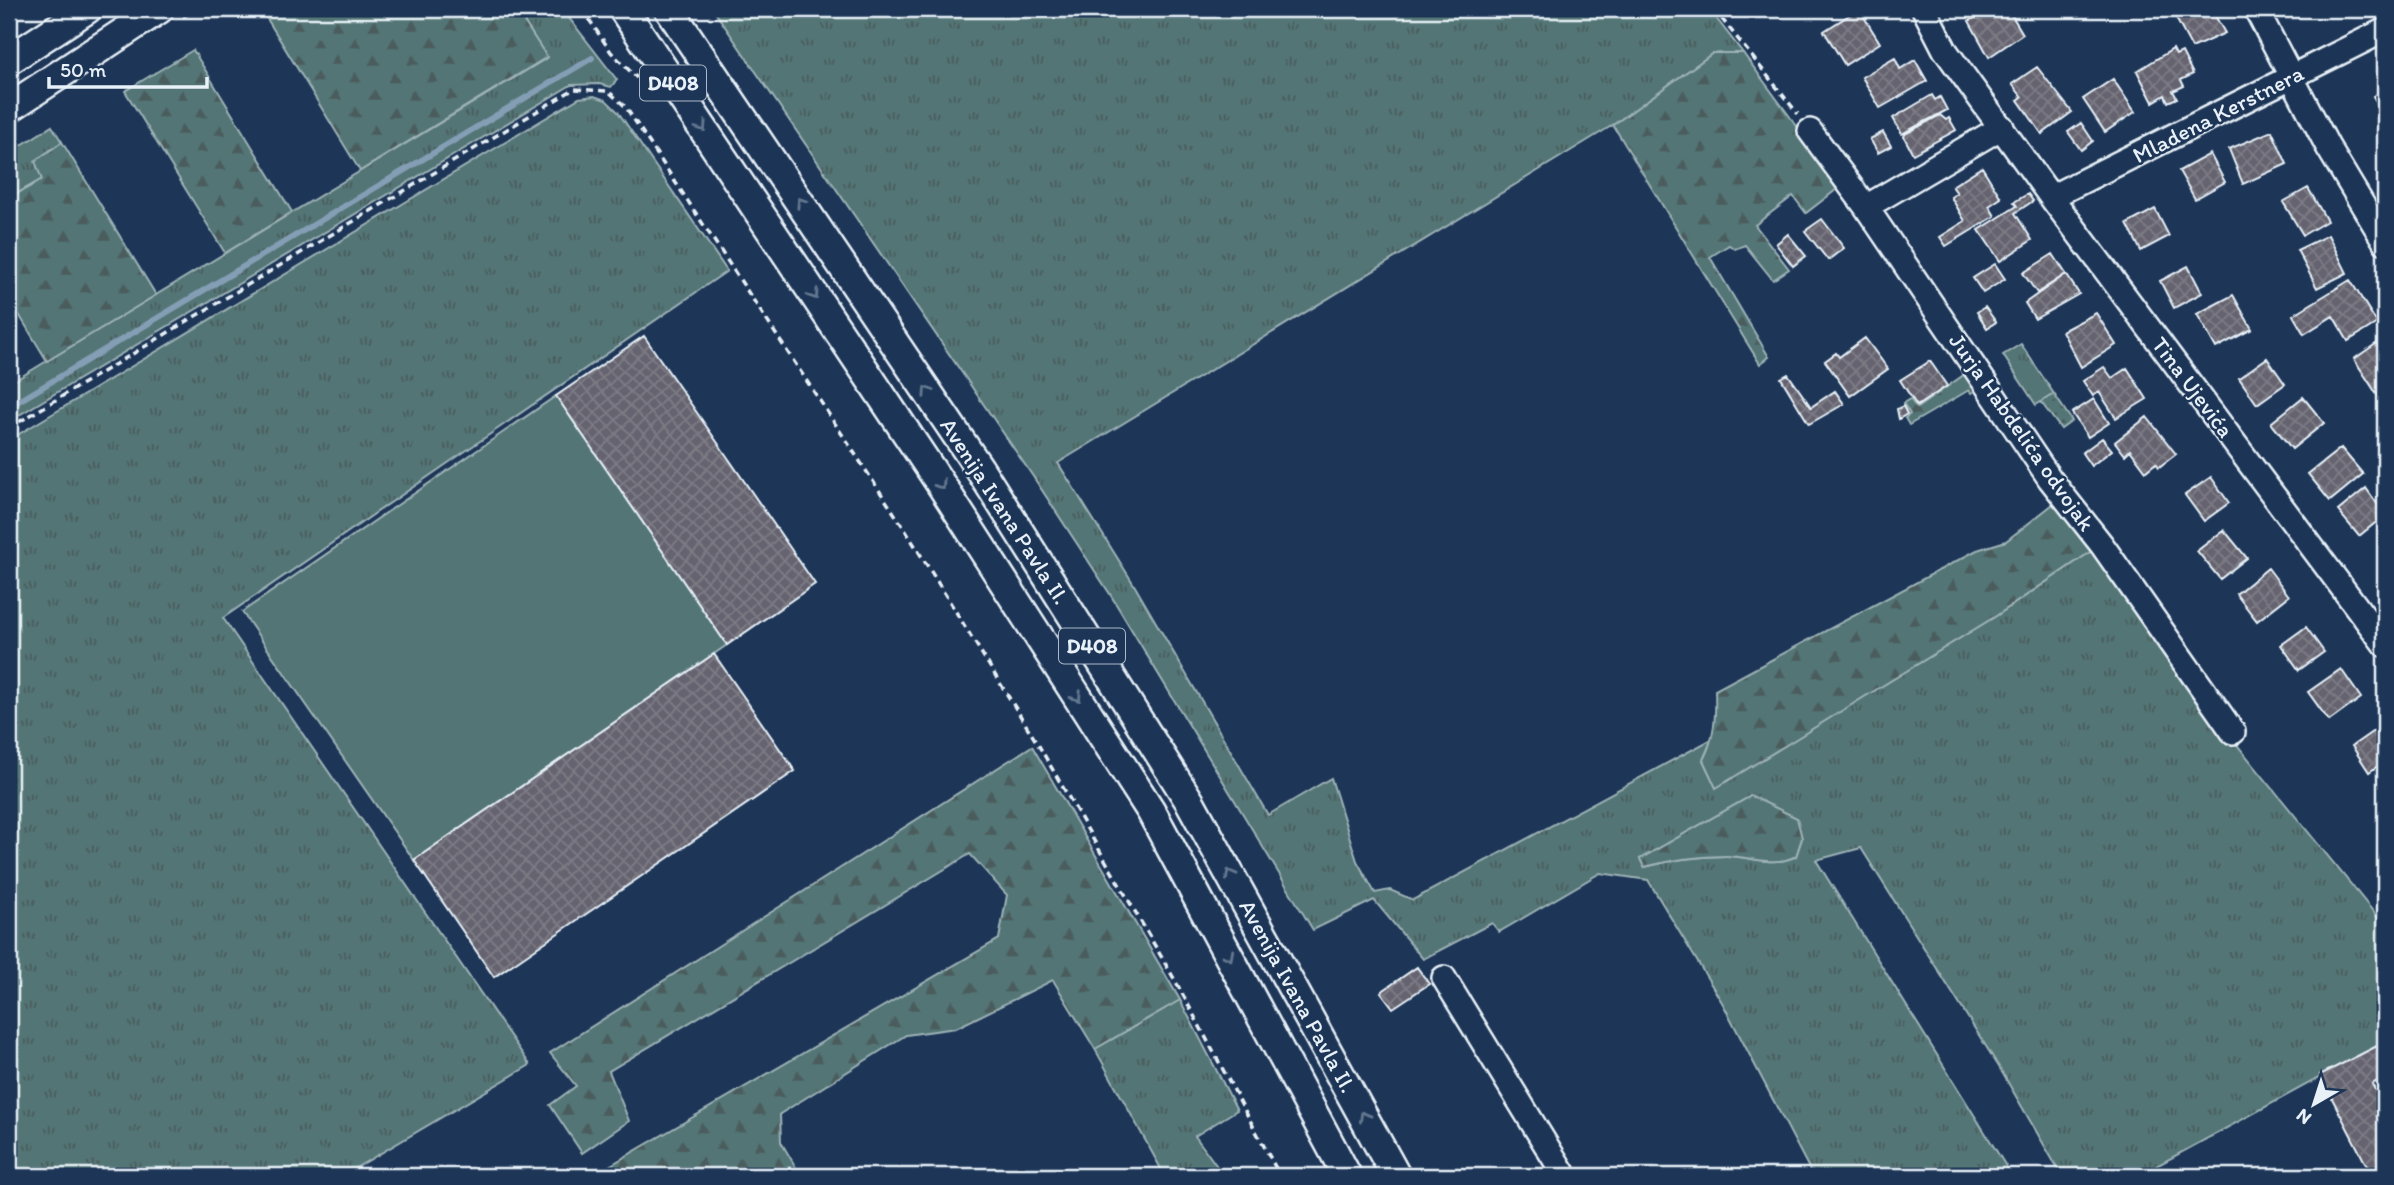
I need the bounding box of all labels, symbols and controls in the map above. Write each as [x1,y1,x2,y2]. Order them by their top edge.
scale bar [49,46,206,90]
text: 50 m [60,57,107,82]
street label: Mladena Kerstnera [2128,59,2308,169]
road number: D408 [640,66,706,100]
one-way arrow [694,119,706,132]
one-way arrow [796,197,809,210]
one-way arrow [806,288,819,301]
street label: Jurja Habdelića odvojak [1943,328,2101,536]
street label: Tina Ujevića [2146,331,2240,443]
one-way arrow [923,386,935,399]
street label: Avenija Ivana Pavla II. [934,413,1076,609]
one-way arrow [932,477,945,490]
road number: D408 [1059,628,1125,664]
one-way arrow [1069,689,1082,702]
one-way arrow [1225,869,1238,882]
street label: Avenija Ivana Pavla II. [1233,895,1363,1097]
one-way arrow [1221,949,1234,961]
north arrow [2278,1070,2348,1140]
text: N [2291,1104,2316,1130]
one-way arrow [1359,1111,1372,1123]

